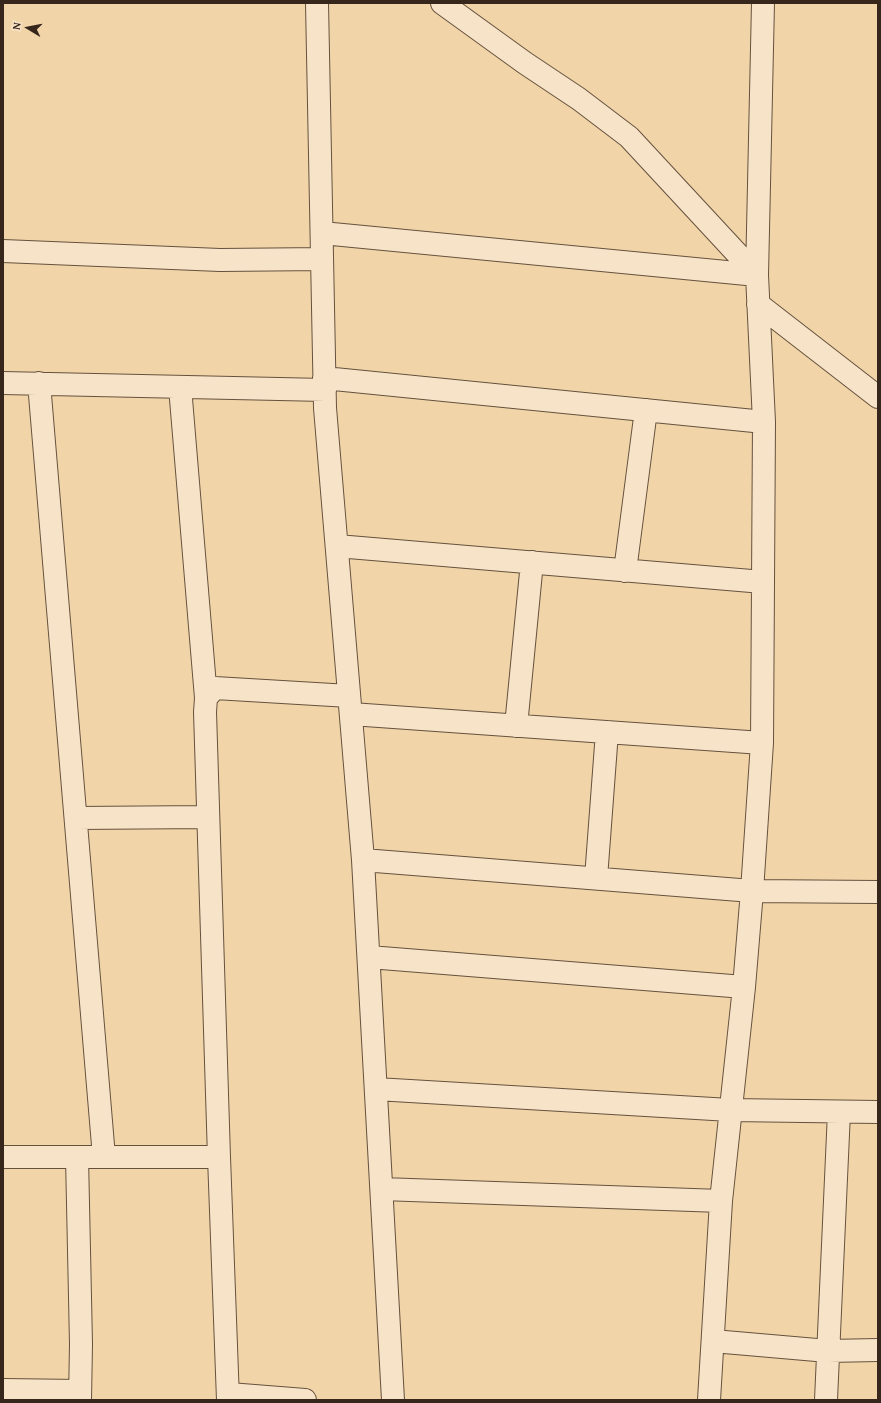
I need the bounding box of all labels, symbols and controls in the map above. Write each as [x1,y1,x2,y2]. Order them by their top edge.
north arrow [8,8,48,48]
text: N [8,21,25,31]

